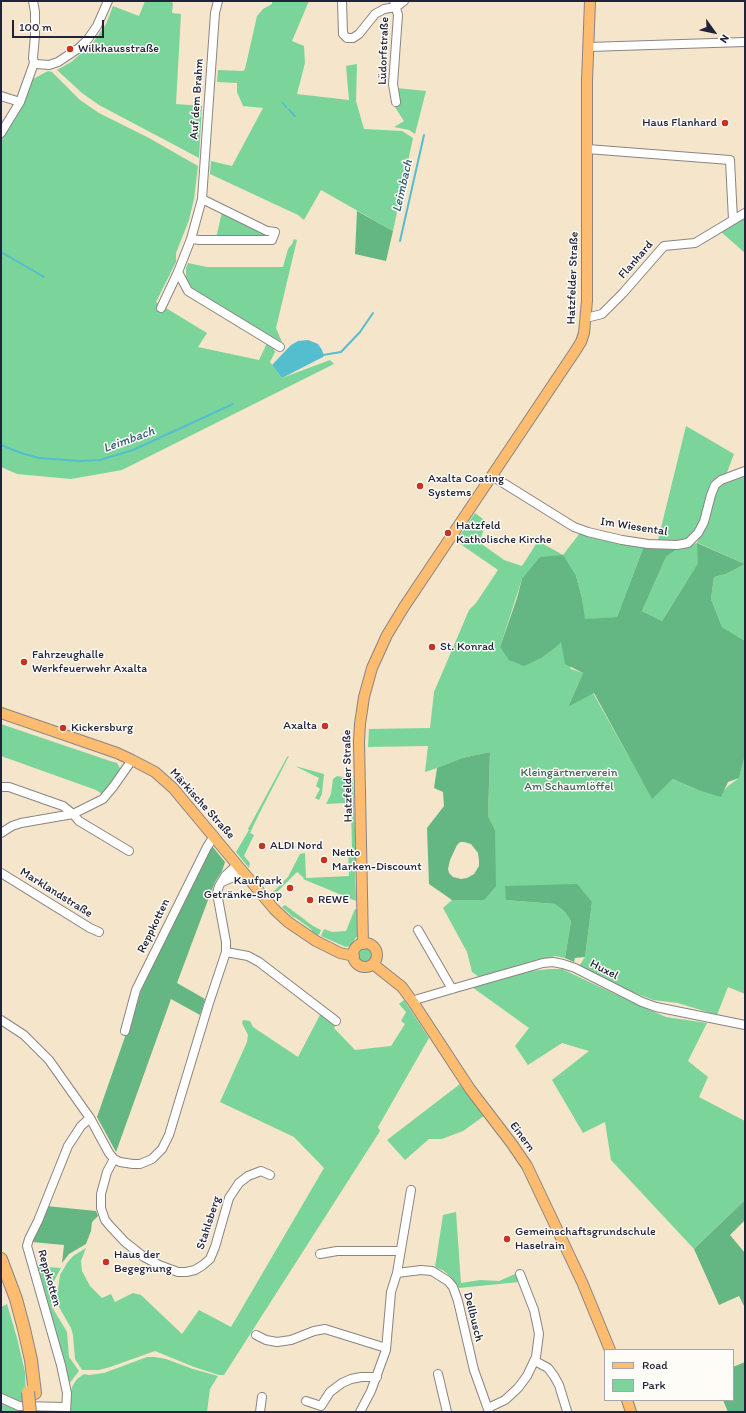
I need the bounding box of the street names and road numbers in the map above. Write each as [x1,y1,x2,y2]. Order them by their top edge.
street label: Lüdorfstraße [376,17,392,85]
street label: Auf dem Brahm [187,58,207,140]
street label: Hatzfelder Straße [564,231,582,325]
street label: Flanhard [616,238,656,282]
street label: Im Wiesental [599,515,669,539]
street label: Hatzfelder Straße [340,729,356,823]
street label: Märkische Straße [166,766,238,842]
street label: Marklandstraße [17,865,95,921]
street label: Reppkotten [135,897,173,955]
street label: Huxel [587,957,621,983]
street label: Einern [506,1119,538,1155]
street label: Stahlsberg [194,1195,224,1251]
street label: Reppkotten [34,1248,64,1308]
street label: Dellbusch [460,1291,486,1343]

